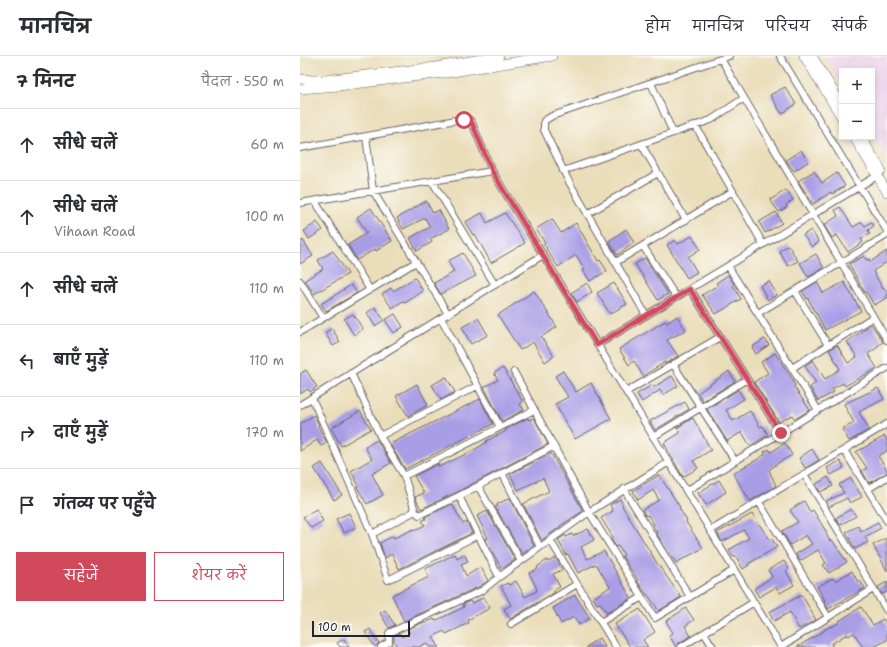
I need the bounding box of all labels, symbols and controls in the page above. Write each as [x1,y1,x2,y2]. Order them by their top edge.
text: मानचित्र [20,14,91,39]
text: होम [646,17,670,35]
text: मानचित्र [692,17,744,35]
text: परिचय [766,17,810,35]
text: संपर्क [832,17,867,35]
map controls [839,68,875,140]
button: + [839,68,875,104]
text: 7 मिनट [16,70,75,92]
text: पैदल · 550 m [201,73,284,90]
button: − [839,104,875,140]
route start [455,111,473,129]
icon: ahead [16,134,38,156]
text: सीधे चलें [54,134,117,154]
text: 60 m [251,136,284,153]
text: सीधे चलें [54,197,117,217]
icon: ahead [16,206,38,228]
text: 100 m [245,208,284,225]
text: Vihaan Road [54,223,135,240]
icon: ahead [16,278,38,300]
text: सीधे चलें [54,278,117,298]
text: 110 m [249,280,284,297]
icon: left [16,350,38,372]
text: बाएँ मुड़ें [54,350,108,370]
text: 110 m [249,352,284,369]
icon: right [16,422,38,444]
text: दाएँ मुड़ें [54,422,108,442]
text: 170 m [246,424,284,441]
route end [772,424,790,442]
icon: arrive [16,494,38,516]
text: गंतव्य पर पहुँचे [54,494,156,514]
button: सहेजें [16,552,146,601]
button: शेयर करें [154,552,284,601]
scale bar [312,619,410,638]
text: 100 m [318,620,351,635]

